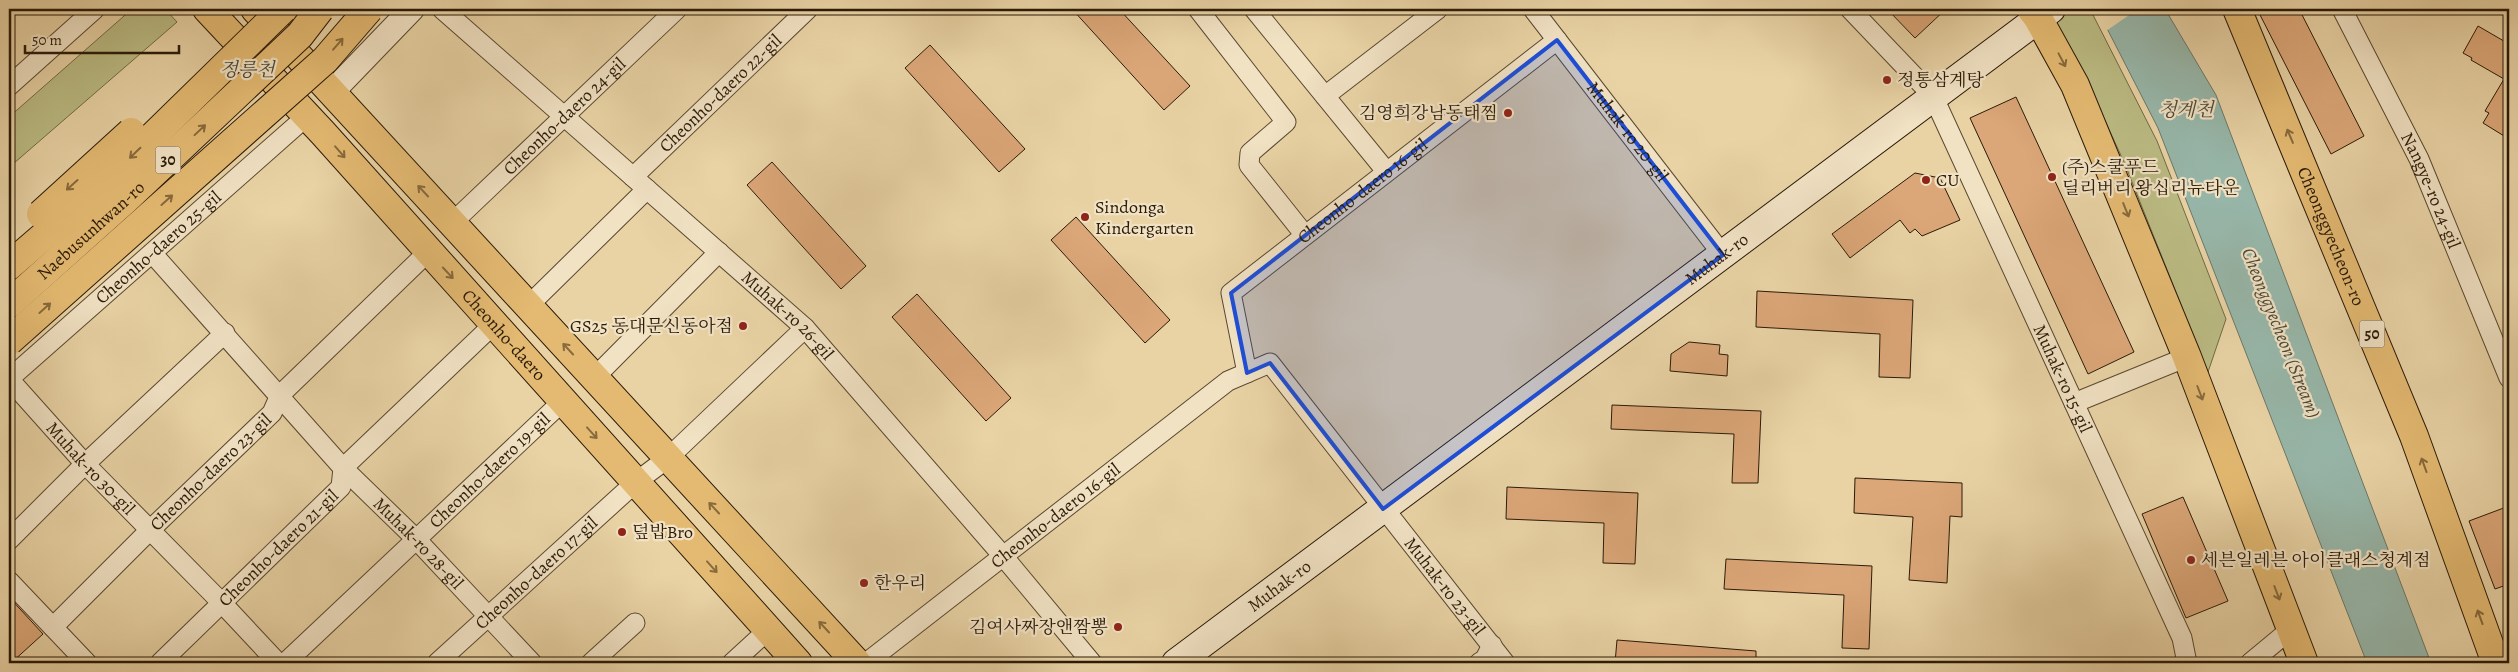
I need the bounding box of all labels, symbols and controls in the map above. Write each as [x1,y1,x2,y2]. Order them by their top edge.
scale bar [25,22,179,54]
street label: Cheonho-daero 22-gil [654,28,787,158]
text: 50 m [32,30,62,50]
one-way arrow [333,37,344,50]
street label: Cheonho-daero 24-gil [498,52,631,180]
one-way arrow [2057,53,2067,68]
water label: 정릉천 [219,57,276,83]
place label: 정통삼계탕 [1897,68,1985,92]
marker: 정통삼계탕 [1881,74,1893,86]
street label: Muhak-ro 20-gil [1581,77,1674,187]
water label: 청계천 [2158,97,2215,123]
place label: 김영희강남동태찜 [1359,101,1498,125]
marker: 김영희강남동태찜 [1502,107,1514,119]
one-way arrow [193,124,206,136]
street label: Nangye-ro 24-gil [2395,128,2467,252]
one-way arrow [2284,129,2294,144]
street label: Cheonho-daero 16-gil [1292,133,1433,249]
one-way arrow [334,145,346,158]
road number: 30 [156,146,180,174]
one-way arrow [129,147,142,159]
place label: (주)스쿨푸드 딜리버리 왕십리뉴타운 [2062,155,2240,200]
street label: Cheonggyecheon-ro [2292,163,2371,309]
place label: CU [1936,168,1960,192]
marker: (주)스쿨푸드 딜리버리 왕십리뉴타운 [2046,171,2058,183]
marker: CU [1920,174,1932,186]
street label: Naebusunhwan-ro [32,176,150,285]
one-way arrow [66,180,79,191]
street label: Cheonho-daero 25-gil [90,185,227,309]
one-way arrow [417,185,429,198]
one-way arrow [160,194,173,206]
place label: Sindonga Kindergarten [1095,195,1194,240]
one-way arrow [2122,201,2131,217]
marker: Sindonga Kindergarten [1079,211,1091,223]
street label: Muhak-ro [1680,227,1753,291]
water label: Cheonggyecheon (Stream) [2235,244,2327,422]
street label: Muhak-ro 26-gil [736,266,840,365]
one-way arrow [442,267,454,280]
street label: Cheonho-daero [457,284,551,386]
one-way arrow [39,302,52,314]
place label: GS25 동대문신동아점 [570,314,733,338]
marker: GS25 동대문신동아점 [737,320,749,332]
street label: Muhak-ro 15-gil [2028,320,2098,437]
road number: 50 [2360,320,2384,348]
one-way arrow [562,343,574,356]
one-way arrow [2196,384,2205,400]
street label: Cheonho-daero 19-gil [424,407,556,533]
street label: Cheonho-daero 23-gil [144,408,277,536]
street label: Muhak-ro 30-gil [41,417,141,520]
one-way arrow [586,426,597,439]
street label: Cheonho-daero 16-gil [985,457,1126,574]
one-way arrow [2419,457,2429,473]
street label: Cheonho-daero 21-gil [213,484,344,612]
street label: Muhak-ro 28-gil [368,492,469,595]
one-way arrow [708,501,720,514]
street label: Cheonho-daero 17-gil [470,510,603,635]
place label: 덮밥Bro [632,520,693,544]
marker: 덮밥Bro [616,526,628,538]
street label: Muhak-ro 23-gil [1399,532,1491,641]
place label: 세븐일레븐 아이클래스청계점 [2201,548,2431,572]
street label: Muhak-ro [1243,554,1316,617]
marker: 세븐일레븐 아이클래스청계점 [2185,554,2197,566]
one-way arrow [706,561,717,574]
place label: 한우리 [874,571,926,595]
marker: 한우리 [858,577,870,589]
one-way arrow [2273,585,2282,601]
one-way arrow [2475,610,2484,626]
place label: 김여사짜장앤짬뽕 [969,615,1108,639]
one-way arrow [818,621,830,634]
marker: 김여사짜장앤짬뽕 [1112,621,1124,633]

